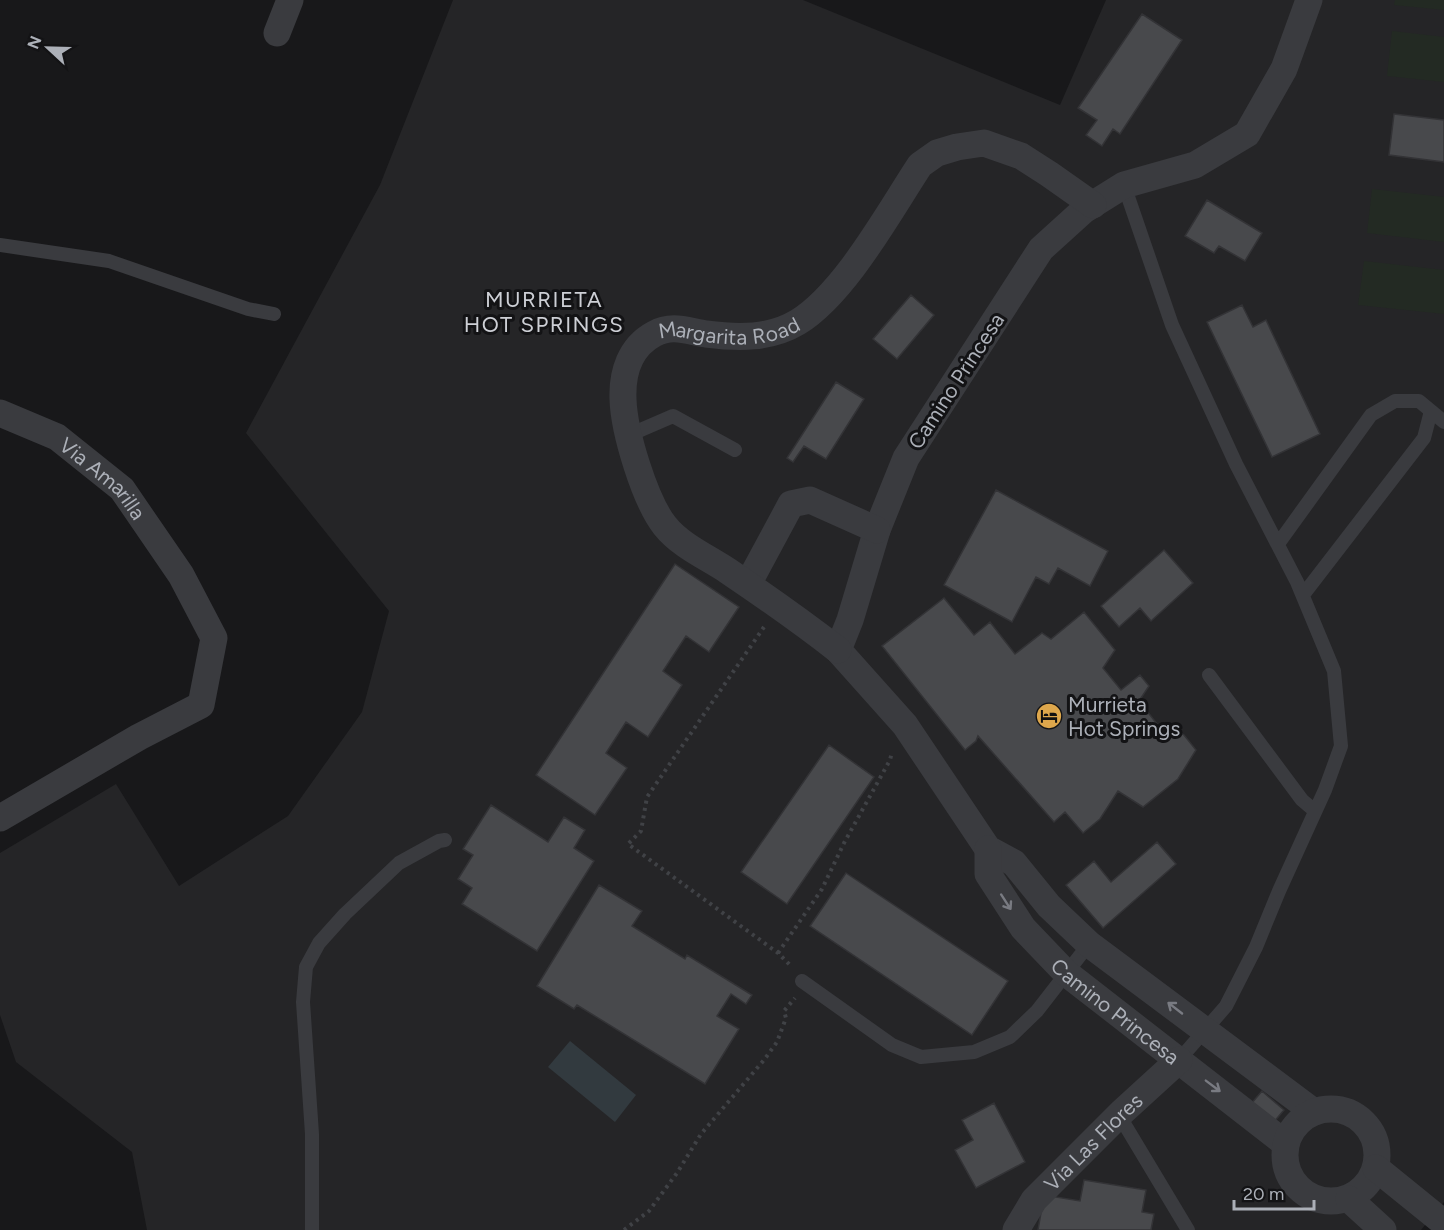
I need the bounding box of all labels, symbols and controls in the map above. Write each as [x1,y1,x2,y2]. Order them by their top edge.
north arrow [18,18,78,78]
text: N [23,33,46,52]
district label: MURRIETA HOT SPRINGS [464,286,624,338]
street label: Camino Princesa [903,308,1009,454]
street label: Margarita Road [656,311,804,349]
street label: Via Amarilla [55,432,152,524]
place label: Murrieta Hot Springs [1068,692,1180,741]
hotel icon: Murrieta Hot Springs [1034,701,1064,731]
one-way arrow [1000,893,1012,910]
street label: Camino Princesa [1046,953,1185,1069]
one-way arrow [1167,1002,1183,1015]
one-way arrow [1205,1080,1221,1092]
street label: Via Las Flores [1038,1087,1147,1196]
scale bar [1234,1173,1314,1211]
text: 20 m [1243,1183,1284,1205]

